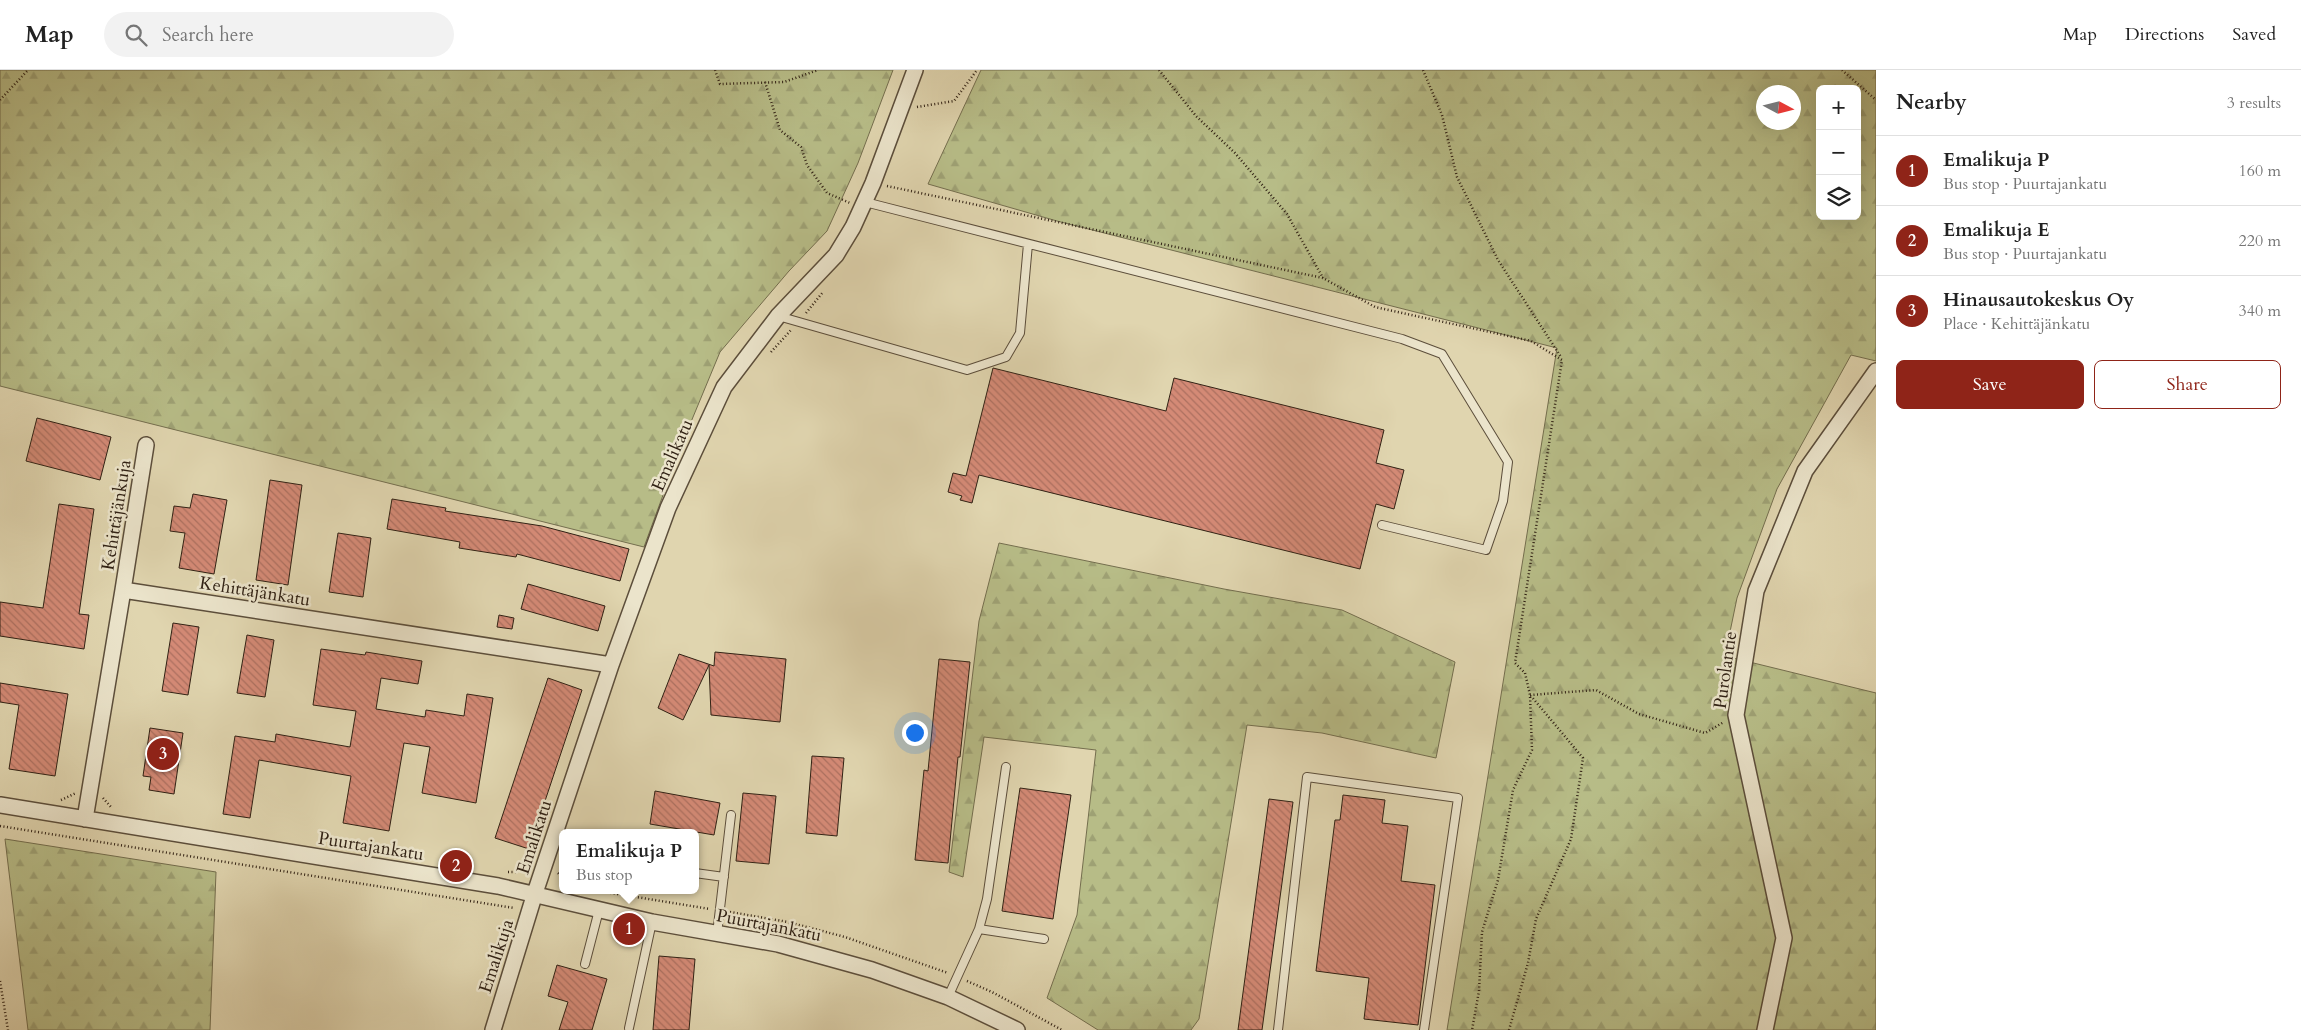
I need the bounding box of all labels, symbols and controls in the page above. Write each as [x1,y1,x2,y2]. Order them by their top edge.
search box [104,12,454,57]
text: Map [25,18,74,51]
icon: search [122,21,150,49]
text: Search here [162,22,254,48]
text: Map [2063,22,2097,47]
text: Directions [2125,22,2204,47]
text: Saved [2232,22,2276,47]
north arrow [1756,85,1801,130]
map controls [1816,85,1861,220]
button: + [1816,85,1861,130]
text: Nearby [1896,88,1967,117]
text: 3 results [2227,92,2281,114]
button: − [1816,130,1861,175]
text: Emalikuja P [1943,147,2049,173]
text: 1 [1908,160,1916,182]
text: 160 m [2239,160,2281,182]
text: Bus stop · Puurtajankatu [1943,173,2107,195]
button: layers [1816,175,1861,220]
text: Emalikuja E [1943,217,2049,243]
text: 2 [1908,230,1916,252]
text: 220 m [2239,230,2281,252]
text: Bus stop · Puurtajankatu [1943,243,2107,265]
text: Hinausautokeskus Oy [1943,287,2134,313]
text: 3 [1908,300,1916,322]
text: 340 m [2239,300,2281,322]
text: Place · Kehittäjänkatu [1943,313,2090,335]
button: Save [1896,360,2084,409]
button: Share [2094,360,2281,409]
street label: Emalikatu [645,415,700,495]
street label: Kehittäjänkuja [95,458,138,572]
street label: Kehittäjänkatu [198,570,312,613]
street label: Purolantie [1708,630,1743,711]
your location [902,720,928,746]
pin: 3 [147,735,179,773]
street label: Emalikatu [511,797,558,878]
street label: Puurtajankatu [316,826,426,867]
popup [559,829,699,894]
text: Emalikuja P [576,838,682,864]
pin: 2 [440,847,472,885]
text: Bus stop [576,864,633,886]
street label: Puurtajankatu [714,903,824,948]
pin: 1 [613,910,645,948]
street label: Emalikuja [473,916,520,996]

